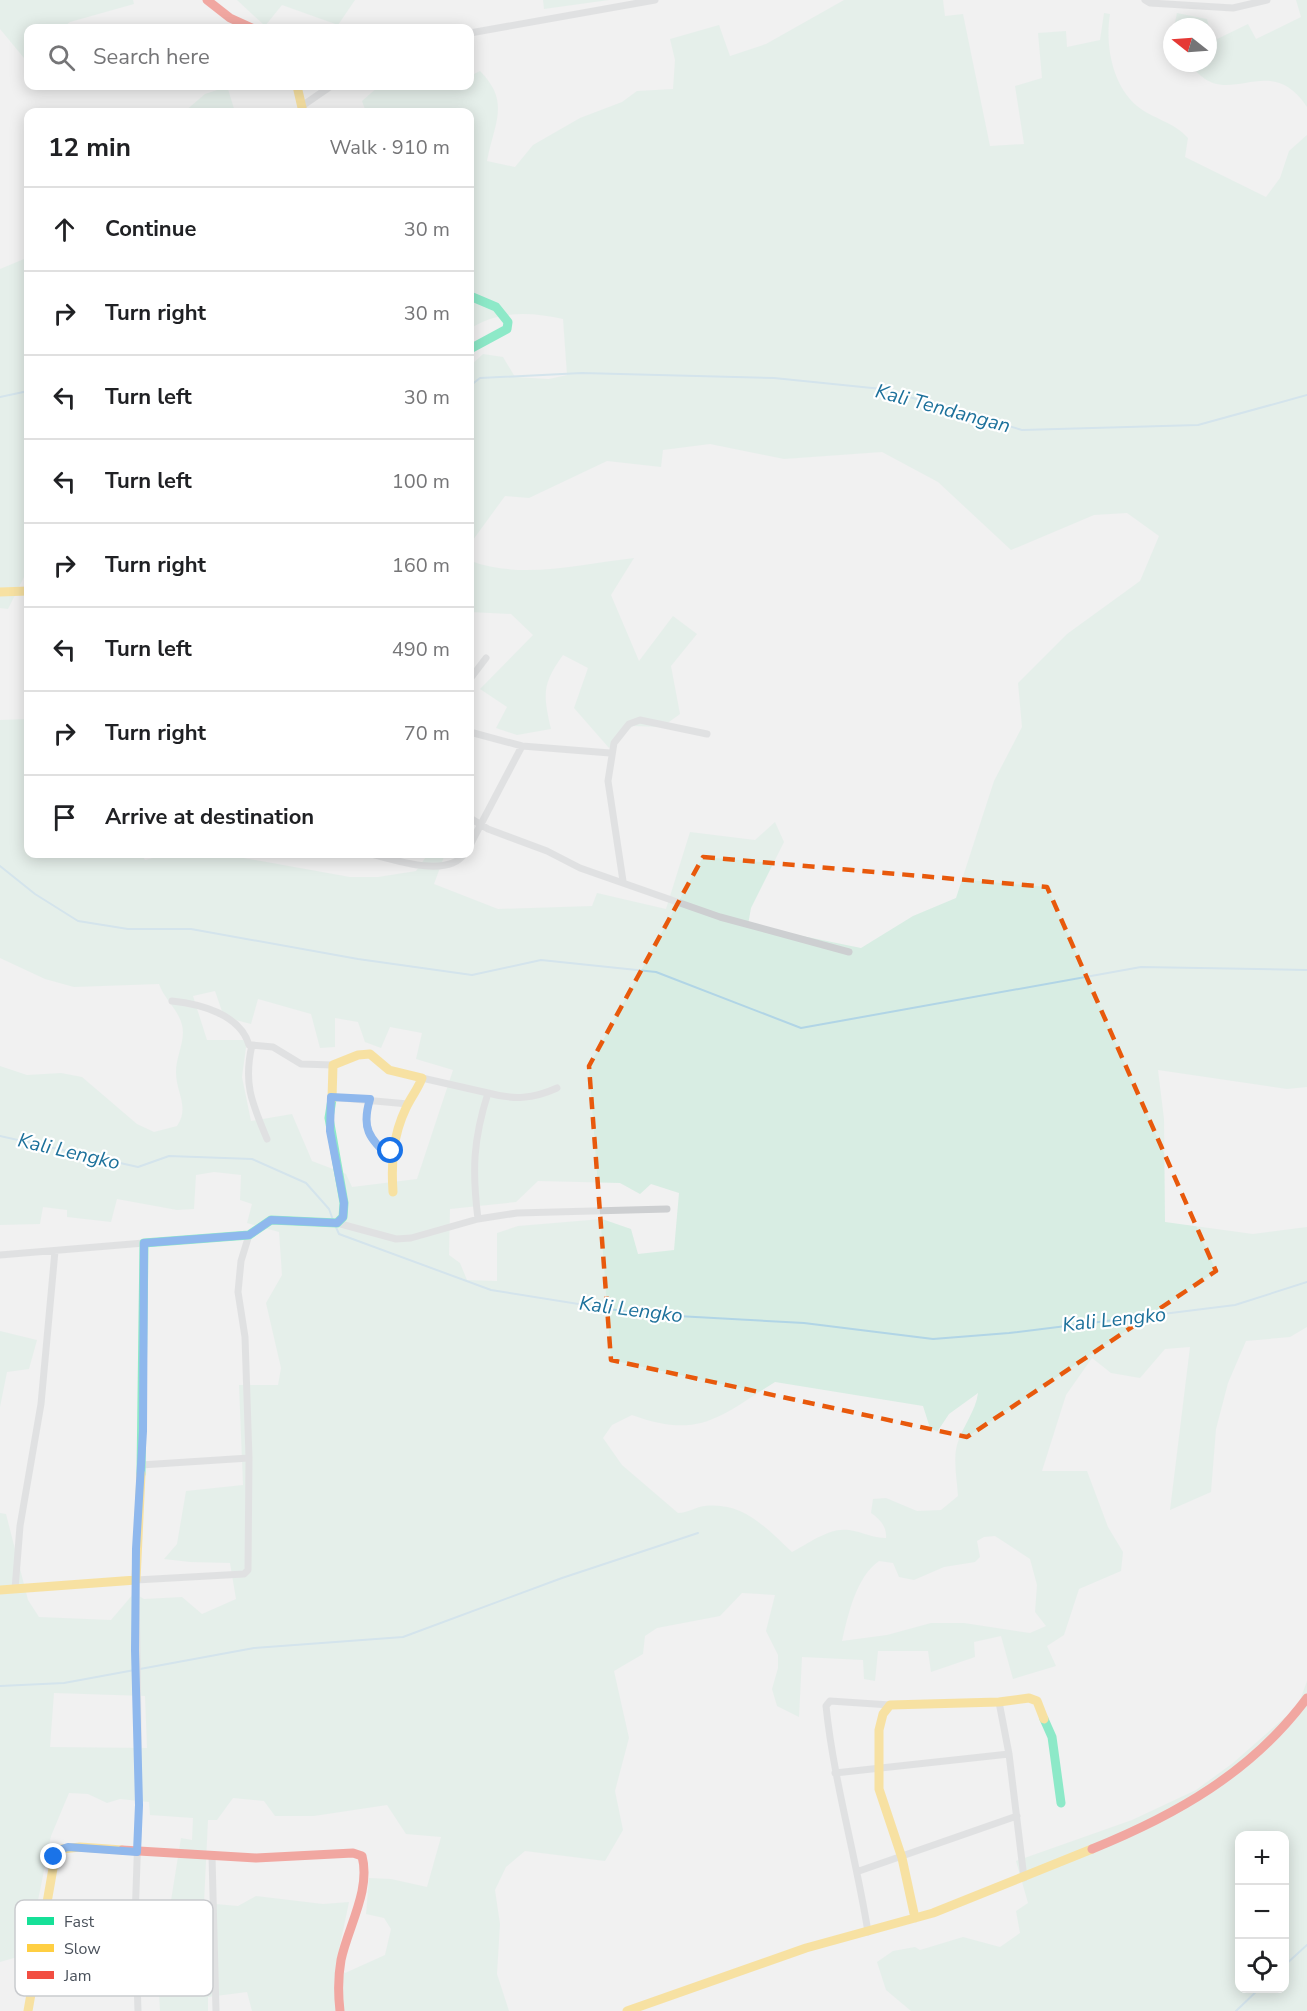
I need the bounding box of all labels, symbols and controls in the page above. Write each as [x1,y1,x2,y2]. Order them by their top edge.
north arrow [1163,18,1217,72]
search box [24,24,474,90]
icon: search [45,41,78,74]
text: Search here [93,42,210,72]
text: 12 min [48,130,131,165]
text: Walk · 910 m [330,134,450,161]
icon: ahead [48,213,81,246]
text: Continue [105,214,196,244]
text: 30 m [404,216,450,243]
icon: right [48,297,81,330]
text: Turn right [105,298,206,328]
text: 30 m [404,300,450,327]
water label: Kali Tendangan [872,378,1013,439]
icon: left [48,381,81,414]
text: Turn left [105,382,192,412]
text: 30 m [404,384,450,411]
icon: left [48,465,81,498]
text: Turn left [105,466,192,496]
text: 100 m [392,468,450,495]
icon: right [48,549,81,582]
text: Turn right [105,550,206,580]
text: 160 m [392,552,450,579]
icon: left [48,633,81,666]
text: Turn left [105,634,192,664]
text: 490 m [392,636,450,663]
icon: right [48,717,81,750]
text: Turn right [105,718,206,748]
text: 70 m [404,720,450,747]
icon: arrive [48,801,81,834]
text: Arrive at destination [105,802,314,832]
water label: Kali Lengko [15,1127,123,1176]
route start [377,1137,403,1163]
water label: Kali Lengko [578,1290,684,1329]
water label: Kali Lengko [1061,1301,1167,1338]
map controls [1235,1831,1289,1993]
button: + [1235,1831,1289,1885]
route end [40,1843,66,1869]
button: − [1235,1885,1289,1939]
legend [15,1900,213,1996]
text: Fast [64,1911,95,1933]
text: Slow [64,1938,101,1960]
button: locate [1235,1939,1289,1993]
text: Jam [63,1965,91,1987]

